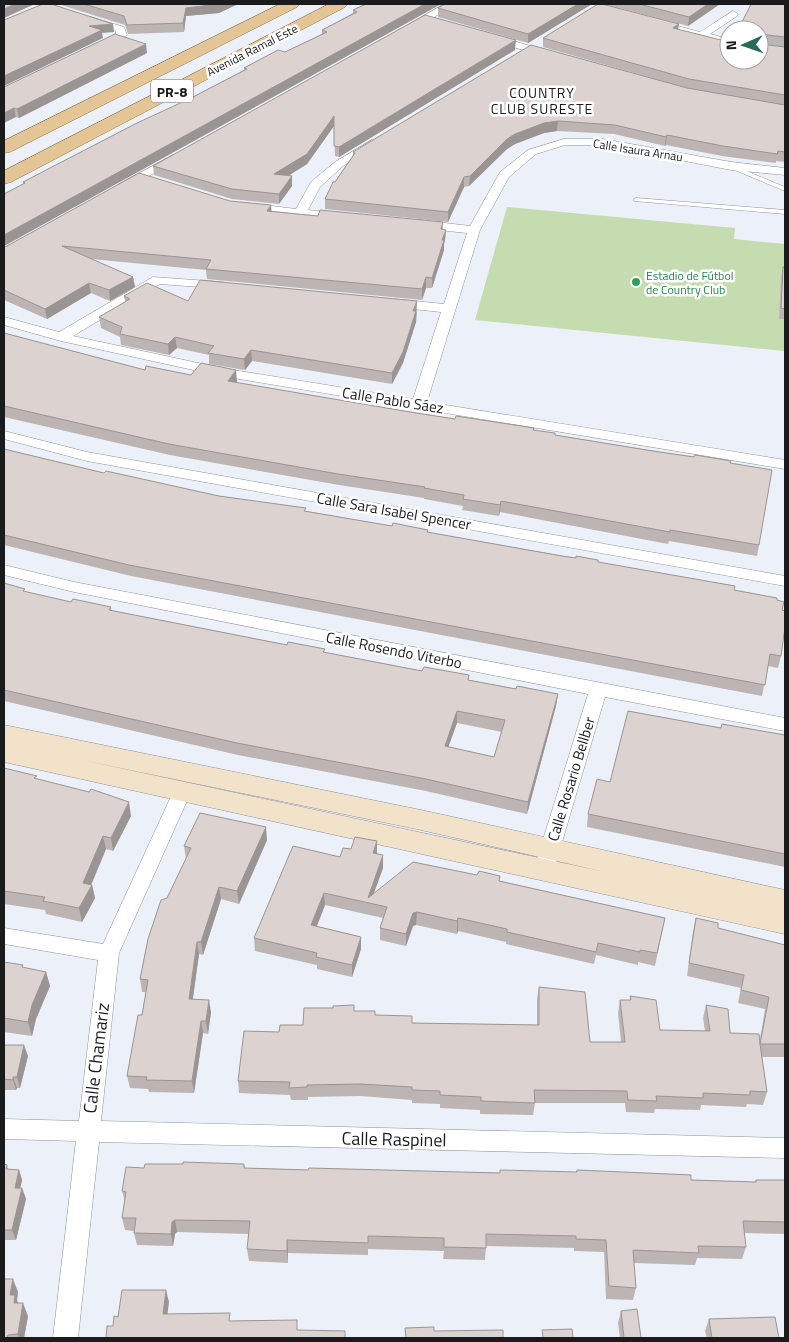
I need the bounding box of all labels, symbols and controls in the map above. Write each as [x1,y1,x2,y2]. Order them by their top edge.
street label: Avenida Ramal Este [203,19,301,81]
north arrow [719,20,769,70]
text: N [720,40,741,51]
road number: PR-8 [151,80,193,102]
district label: COUNTRY CLUB SURESTE [491,82,593,119]
street label: Calle Isaura Arnau [592,134,684,166]
place label: Estadio de Fútbol de Country Club [646,266,734,299]
marker: Estadio de Fútbol de Country Club [630,276,642,288]
street label: Calle Pablo Sáez [341,381,446,419]
street label: Calle Sara Isabel Spencer [315,486,473,536]
street label: Calle Rosendo Viterbo [324,626,464,674]
street label: Calle Rosario Bellber [541,714,601,844]
street label: Calle Chamariz [76,1001,116,1115]
street label: Calle Raspinel [341,1125,447,1153]

